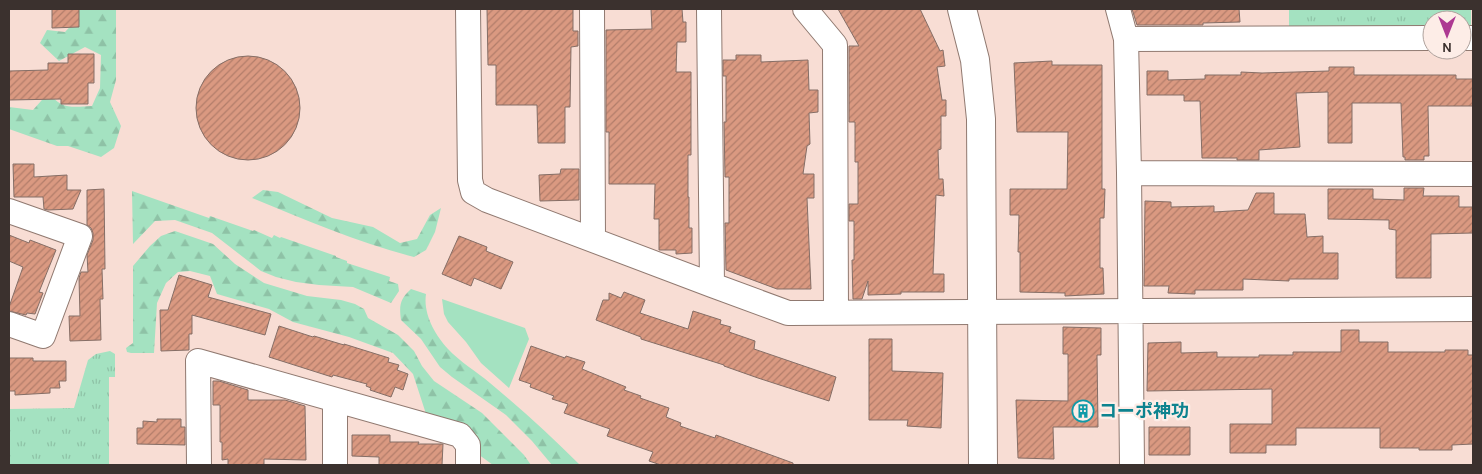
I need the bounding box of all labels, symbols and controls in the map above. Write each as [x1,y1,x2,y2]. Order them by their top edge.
north arrow [1422,10,1472,60]
text: N [1442,39,1452,56]
building icon: コーポ神功 [1071,399,1095,423]
place label: コーポ神功 [1099,400,1189,422]

